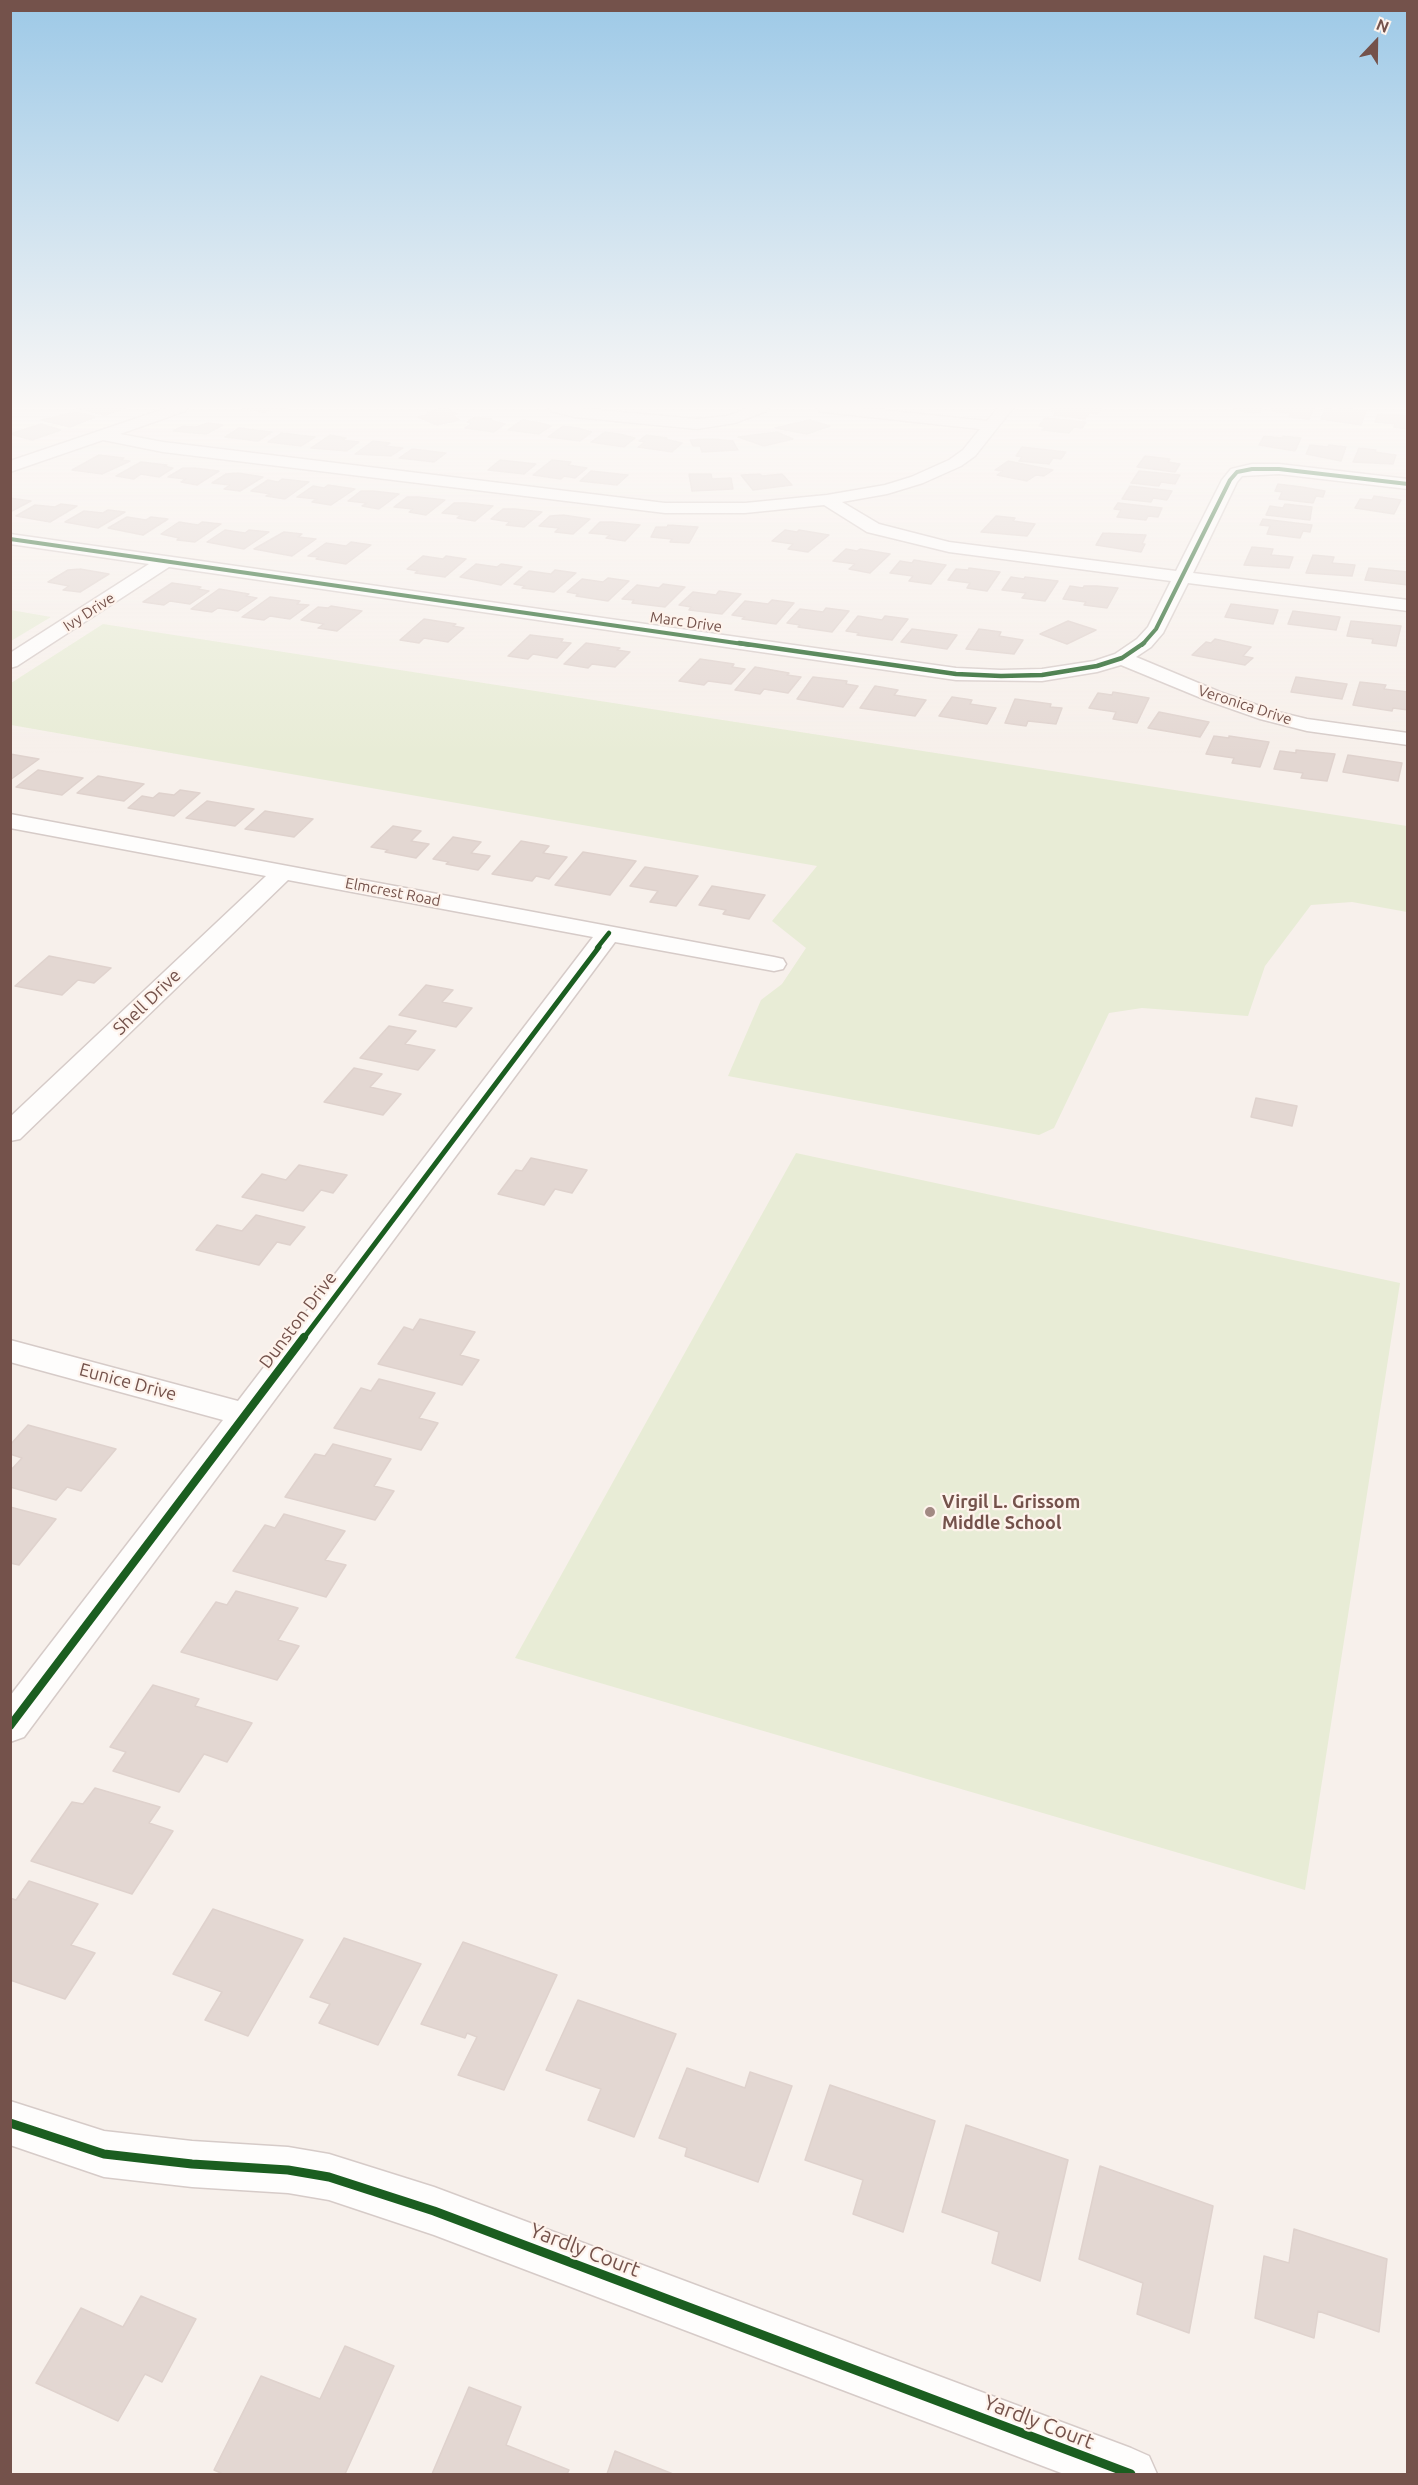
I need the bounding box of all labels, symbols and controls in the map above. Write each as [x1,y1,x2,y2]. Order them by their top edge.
north arrow [1346,12,1406,72]
text: N [1374,15,1392,36]
street label: Ivy Drive [60,589,118,635]
street label: Marc Drive [649,608,723,636]
street label: Veronica Drive [1196,681,1294,729]
street label: Elmcrest Road [344,874,442,910]
street label: Shell Drive [109,964,185,1040]
street label: Dunston Drive [255,1267,341,1373]
street label: Eunice Drive [77,1359,179,1405]
place label: Virgil L. Grissom Middle School [942,1491,1080,1534]
marker: Virgil L. Grissom Middle School [923,1505,937,1519]
street label: Yardly Court [526,2217,644,2283]
street label: Yardly Court [980,2389,1098,2455]

